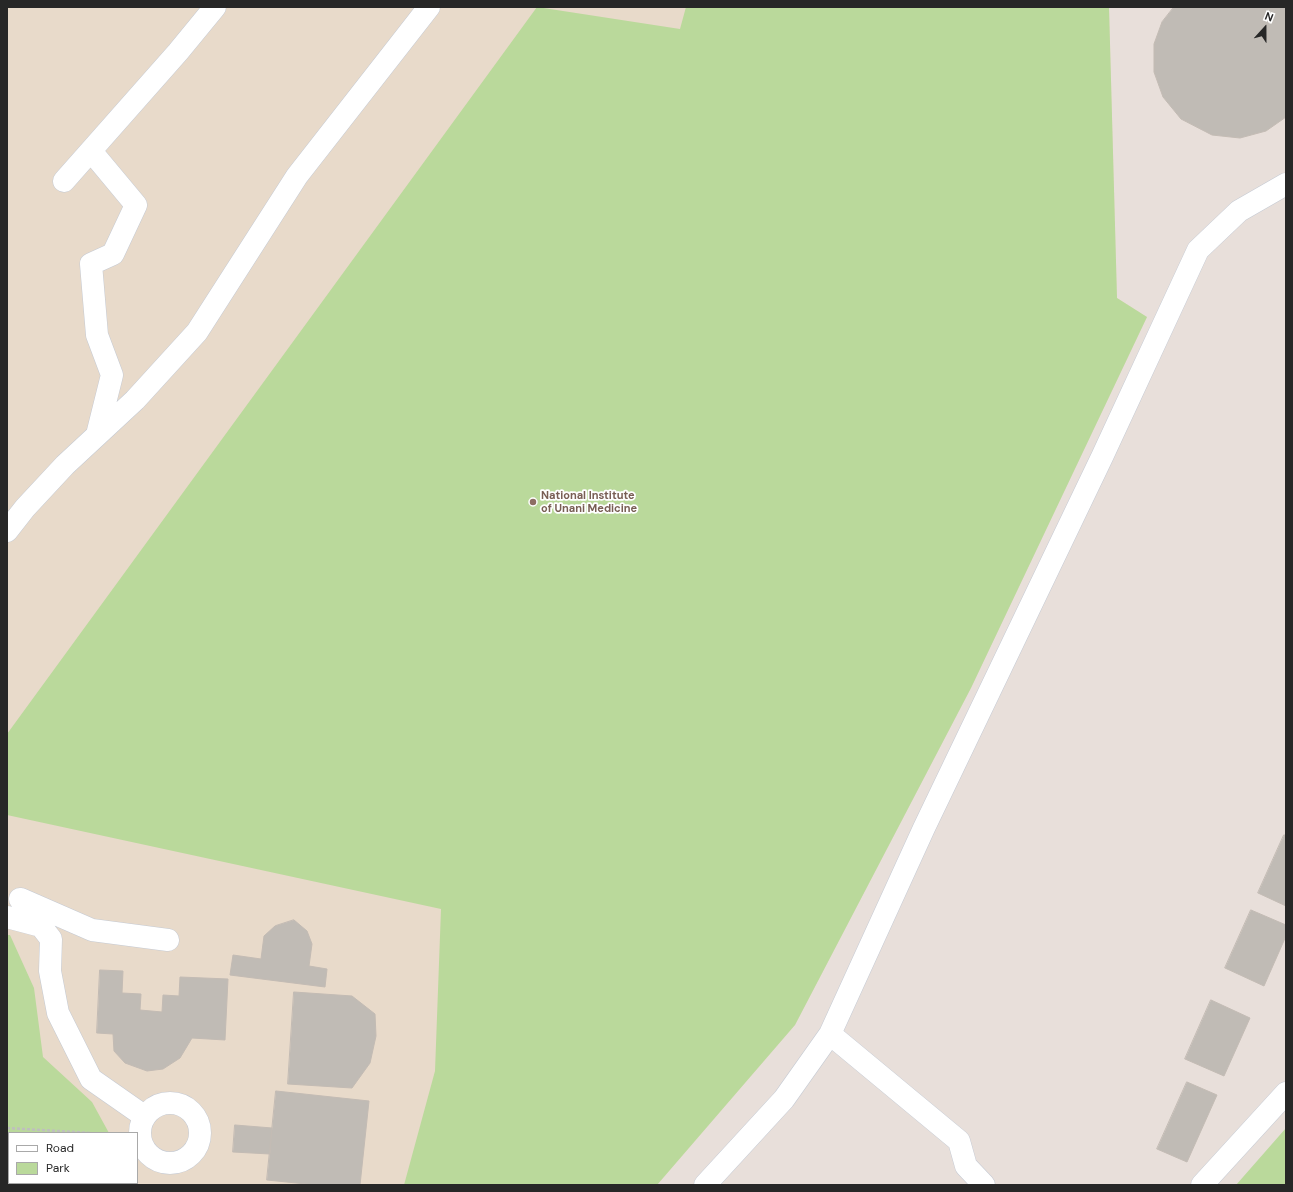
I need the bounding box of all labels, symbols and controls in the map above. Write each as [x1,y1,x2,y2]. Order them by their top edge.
north arrow [1245,8,1285,48]
text: N [1263,9,1276,25]
place label: National Institute of Unani Medicine [541,489,637,515]
marker: National Institute of Unani Medicine [528,497,538,507]
legend [8,1132,138,1184]
text: Road [46,1140,74,1156]
text: Park [46,1160,70,1176]

